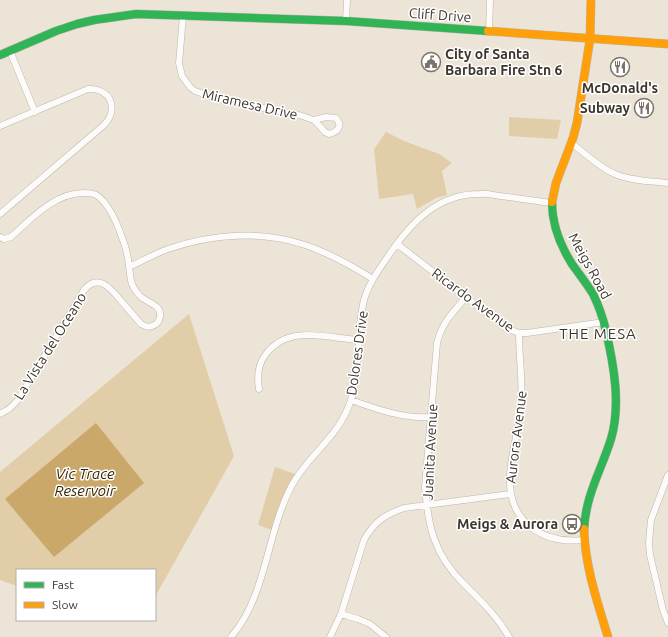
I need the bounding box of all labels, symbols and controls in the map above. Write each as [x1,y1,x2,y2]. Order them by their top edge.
street label: Cliff Drive [408,5,472,25]
place label: City of Santa Barbara Fire Stn 6 [445,46,562,78]
public building icon: City of Santa Barbara Fire Stn 6 [420,51,442,73]
restaurant icon: McDonald's [609,56,631,78]
place label: McDonald's [582,80,659,96]
street label: Miramesa Drive [201,85,299,123]
restaurant icon: Subway [633,97,655,119]
place label: Subway [580,100,631,116]
street label: Meigs Road [565,230,615,302]
street label: Ricardo Avenue [429,265,517,335]
street label: La Vista del Oceano [11,289,89,403]
street label: Dolores Drive [343,310,371,396]
district label: THE MESA [559,325,637,342]
street label: Aurora Avenue [502,390,530,484]
street label: Juanita Avenue [419,403,441,501]
water label: Vic Trace Reservoir [55,465,117,499]
bus stop icon: Meigs & Aurora [561,513,583,535]
place label: Meigs & Aurora [457,516,558,532]
legend [16,569,156,621]
text: Fast [52,578,74,591]
text: Slow [52,598,78,611]

